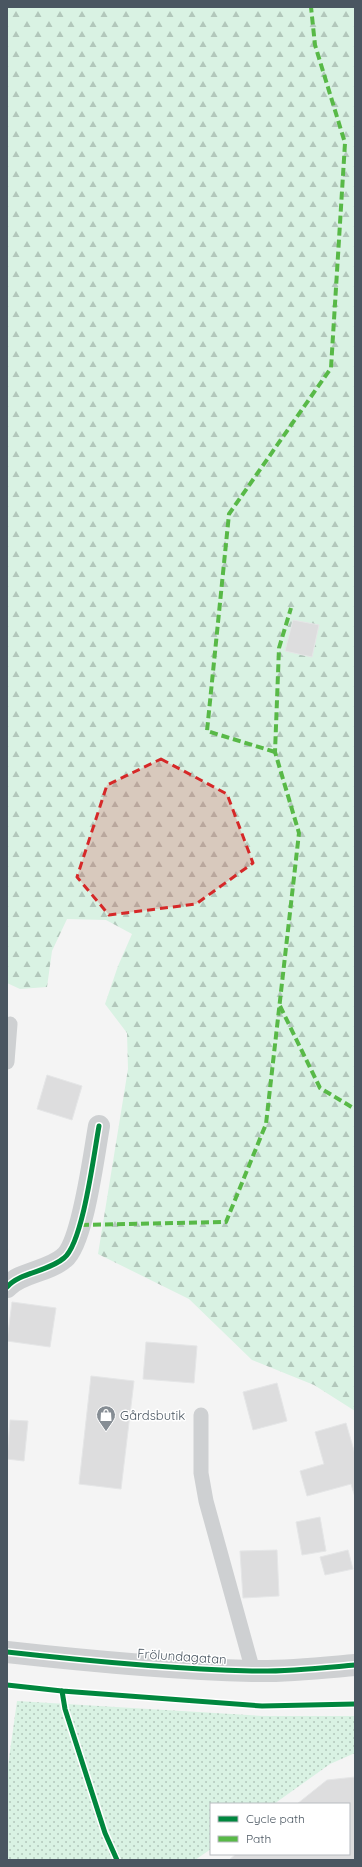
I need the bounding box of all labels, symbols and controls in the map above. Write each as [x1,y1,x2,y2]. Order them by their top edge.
shop icon: Gårdsbutik [95,1404,117,1432]
place label: Gårdsbutik [120,1407,185,1423]
street label: Frölundagatan [137,1645,227,1667]
legend [210,1803,350,1855]
text: Cycle path [246,1811,305,1826]
text: Path [246,1831,271,1846]

